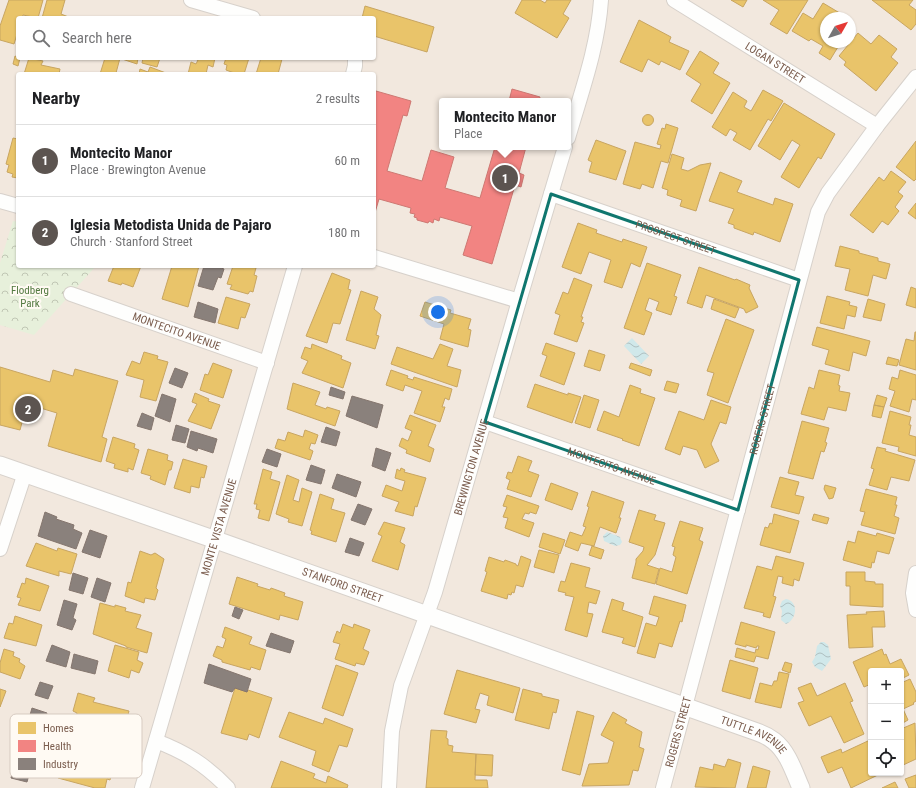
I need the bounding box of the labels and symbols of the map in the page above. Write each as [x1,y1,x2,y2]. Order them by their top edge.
north arrow [820,12,856,48]
street label: LOGAN STREET [743,40,807,87]
pin: 1 [492,163,518,193]
street label: PROSPECT STREET [634,218,718,258]
park label: Flodberg Park [11,284,49,310]
your location [428,302,448,322]
street label: MONTECITO AVENUE [131,310,223,353]
street label: ROGERS STREET [747,382,779,456]
pin: 2 [15,394,41,424]
street label: BREWINGTON AVENUE [452,417,492,517]
street label: MONTECITO AVENUE [566,445,658,488]
street label: MONTE VISTA AVENUE [199,477,239,577]
street label: STANFORD STREET [300,565,385,606]
street label: ROGERS STREET [663,695,694,769]
legend [10,714,142,778]
street label: TUTTLE AVENUE [719,714,789,757]
text: Homes [43,722,74,735]
text: Health [43,740,71,753]
text: Industry [43,758,79,771]

